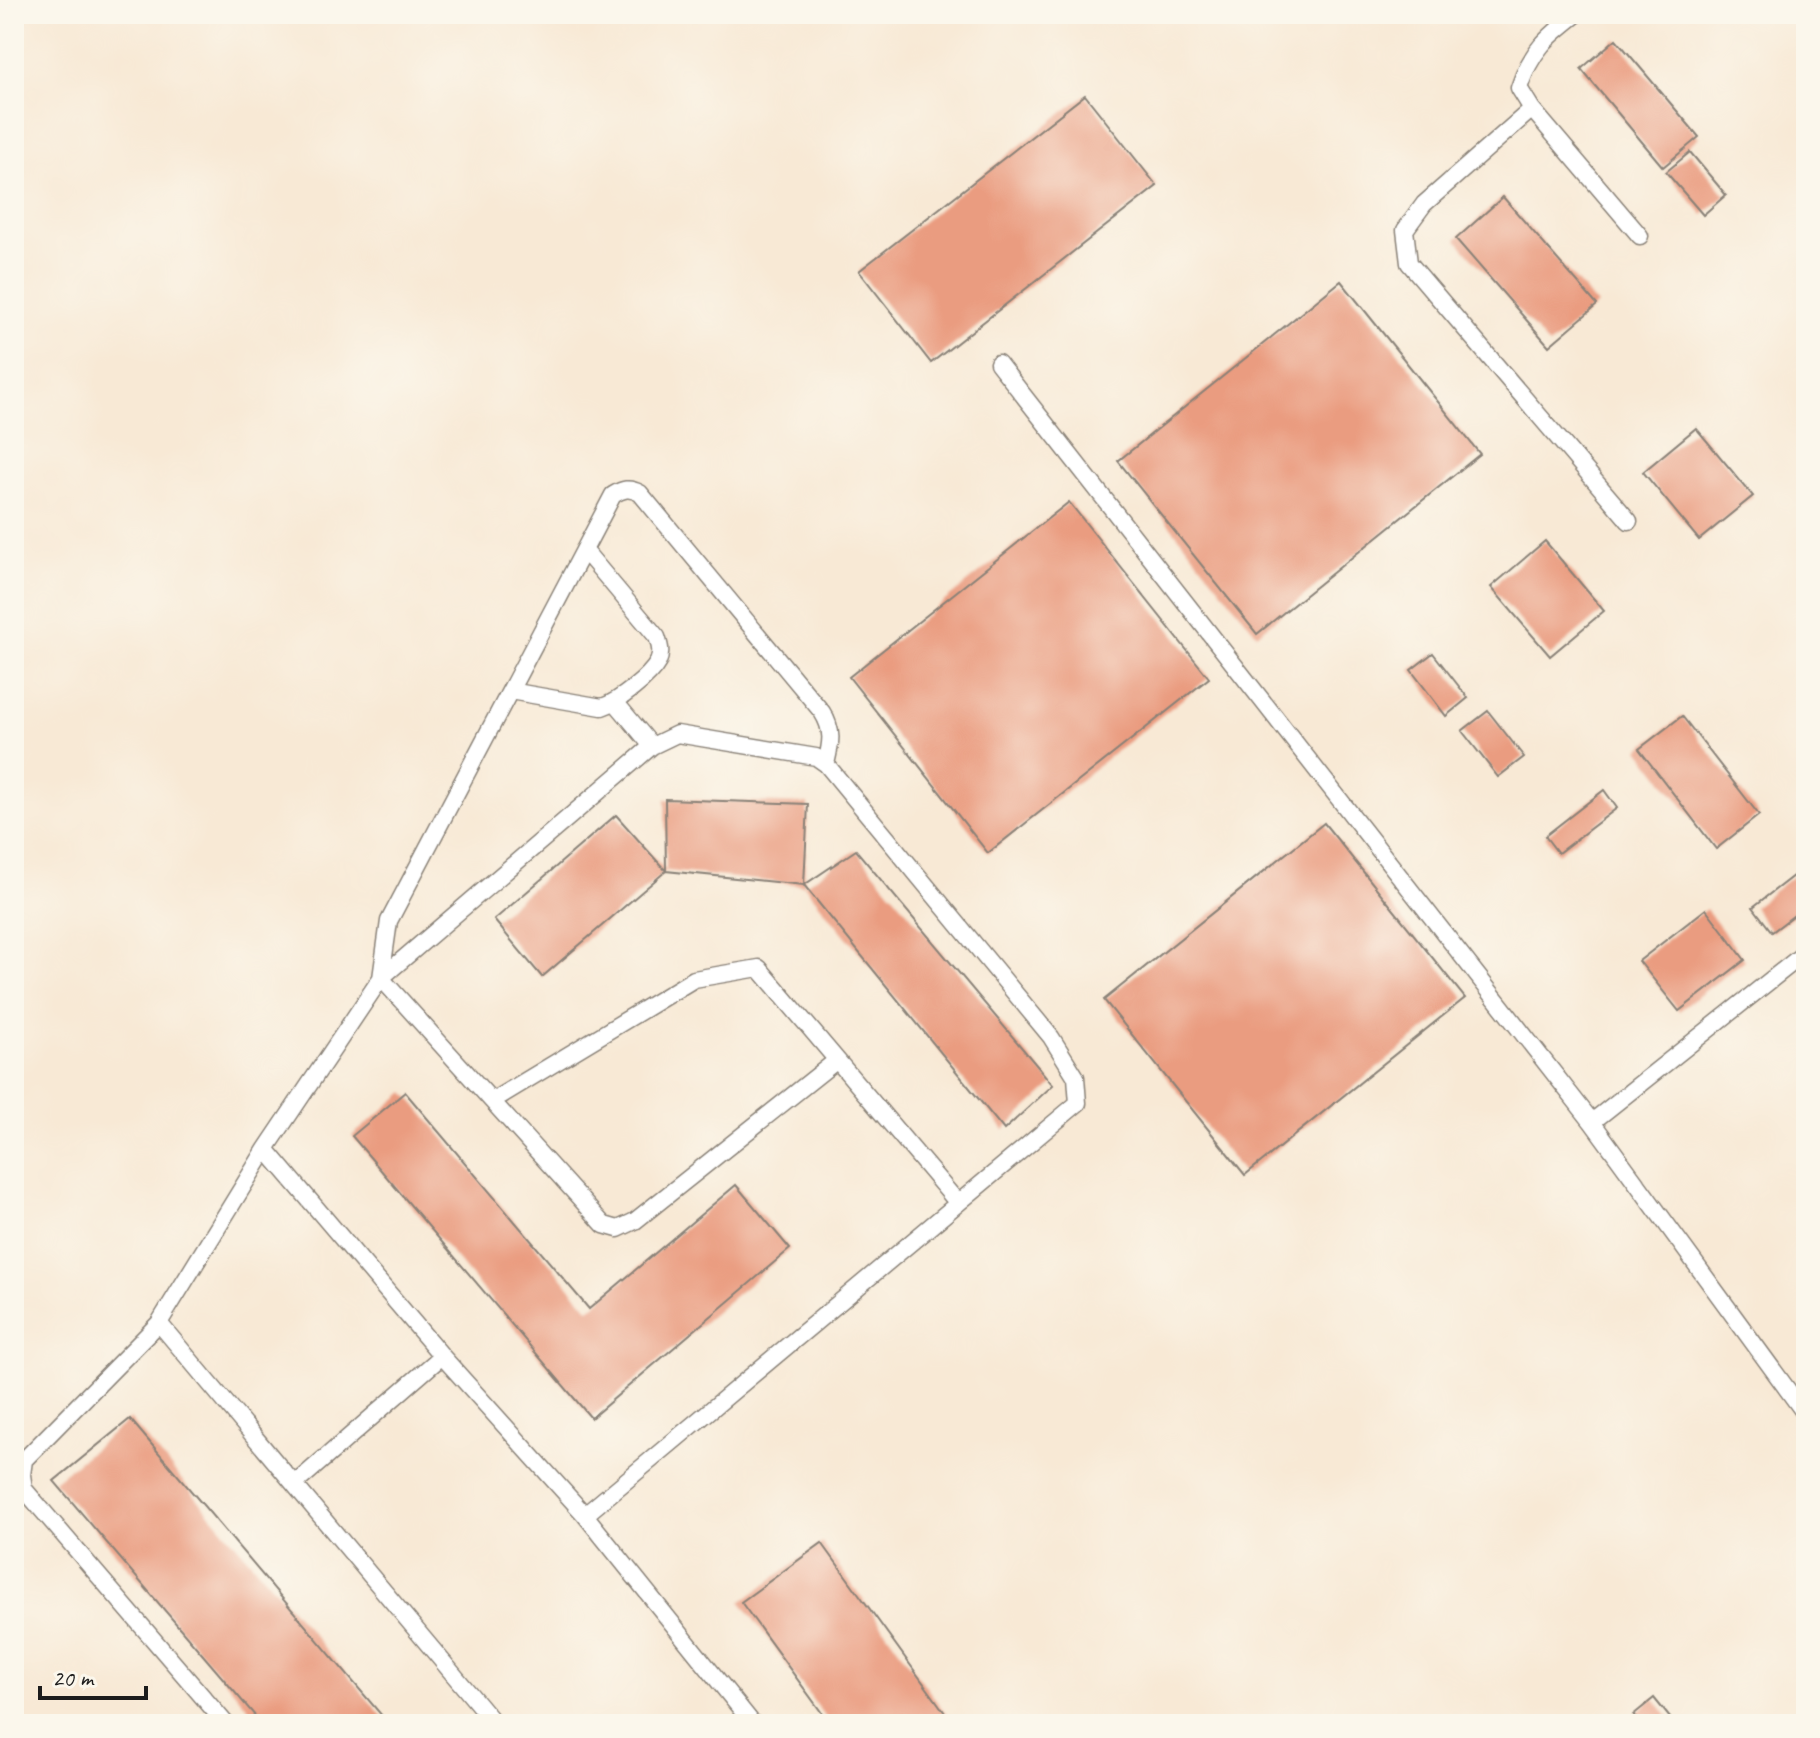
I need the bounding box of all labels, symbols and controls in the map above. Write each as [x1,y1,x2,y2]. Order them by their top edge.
scale bar [40,1650,146,1700]
text: 20 m [52,1663,95,1693]

